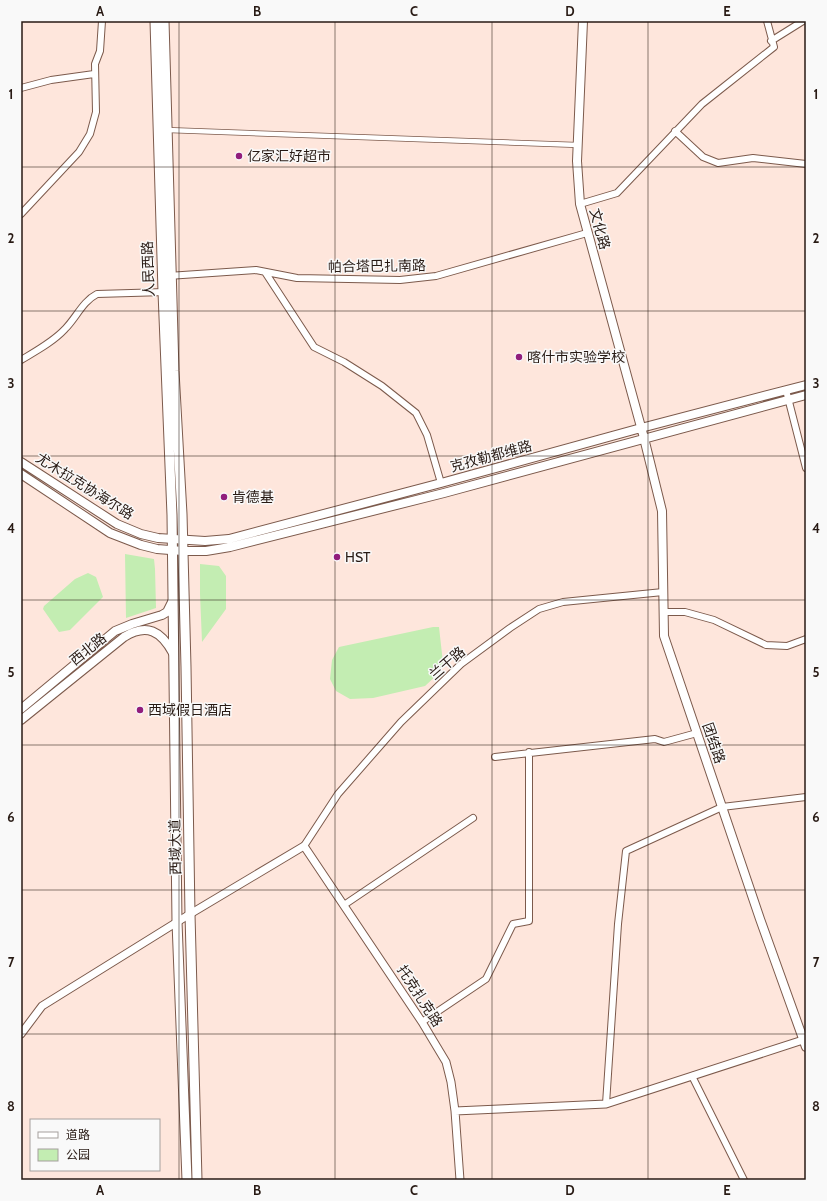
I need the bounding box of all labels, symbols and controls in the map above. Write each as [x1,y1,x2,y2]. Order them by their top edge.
text: A [96,3,105,19]
text: B [253,3,261,19]
text: C [410,3,418,19]
text: D [565,3,575,19]
text: E [723,3,731,19]
text: 1 [9,86,13,102]
text: 1 [814,86,818,102]
place label: 亿家汇好超市 [247,147,331,165]
marker: 亿家汇好超市 [234,151,244,161]
street label: 文化路 [586,206,614,252]
text: 2 [8,230,15,246]
text: 2 [813,230,820,246]
street label: 人民西路 [138,241,158,297]
street label: 帕合塔巴扎南路 [328,256,426,276]
place label: 喀什市实验学校 [527,348,625,366]
marker: 喀什市实验学校 [514,352,524,362]
text: 3 [7,375,15,391]
text: 3 [812,375,820,391]
street label: 克孜勒都维路 [448,436,534,476]
street label: 尤木拉克协海尔路 [33,449,137,523]
place label: 肯德基 [232,488,274,506]
marker: 肯德基 [219,492,229,502]
text: 4 [7,520,15,536]
text: 4 [812,520,820,536]
place label: HST [345,548,371,566]
marker: HST [332,552,342,562]
street label: 西北路 [66,629,110,669]
street label: 兰干路 [425,642,469,684]
text: 5 [8,664,15,680]
text: 5 [813,664,820,680]
place label: 西域假日酒店 [148,701,232,719]
marker: 西域假日酒店 [135,705,145,715]
street label: 团结路 [699,720,729,766]
text: 6 [7,809,15,825]
text: 6 [812,809,820,825]
street label: 西域大道 [166,819,184,875]
text: 7 [8,954,15,970]
text: 7 [813,954,820,970]
street label: 托克扎克路 [393,962,447,1030]
text: 8 [7,1098,15,1114]
text: 8 [812,1098,820,1114]
legend [30,1119,160,1171]
text: 道路 [66,1127,90,1142]
text: 公园 [66,1147,90,1162]
text: A [96,1182,105,1198]
text: B [253,1182,261,1198]
text: C [410,1182,418,1198]
text: D [565,1182,575,1198]
text: E [723,1182,731,1198]

